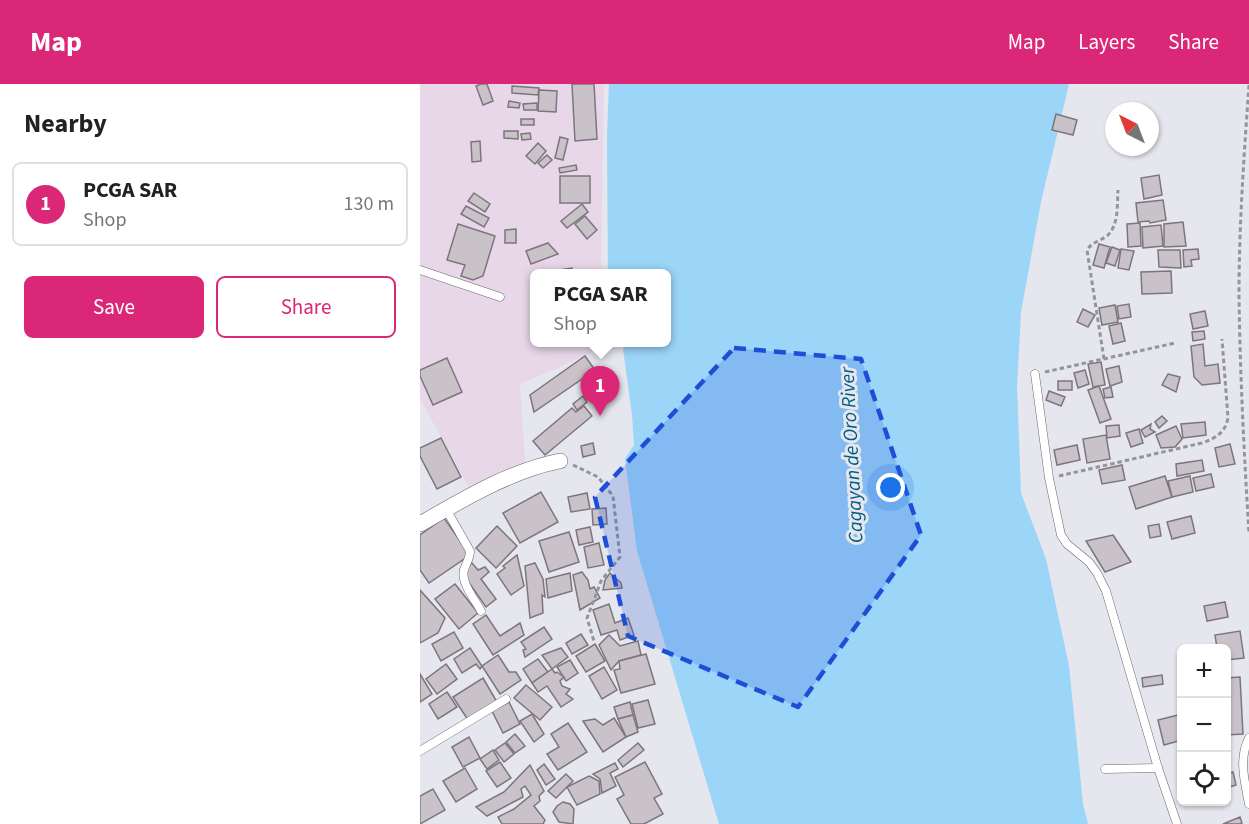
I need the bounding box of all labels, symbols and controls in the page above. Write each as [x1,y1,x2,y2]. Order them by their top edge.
text: Map [30,22,82,62]
text: Map [1008,27,1045,57]
text: Layers [1078,27,1135,57]
text: Share [1168,27,1219,57]
north arrow [1105,102,1159,156]
text: Nearby [24,105,107,142]
text: PCGA SAR [83,174,177,206]
text: 1 [40,190,51,218]
text: 130 m [344,190,394,218]
text: Shop [83,206,127,234]
popup [530,269,671,347]
button: Save [24,276,204,338]
button: Share [216,276,396,338]
text: PCGA SAR [553,278,648,310]
text: Shop [553,310,597,338]
water label: Cagayan de Oro River [833,365,871,544]
pin: 1 [580,366,620,416]
your location [876,473,905,502]
map controls [1177,644,1231,806]
button: + [1177,644,1231,698]
button: − [1177,698,1231,752]
button: locate [1177,752,1231,806]

